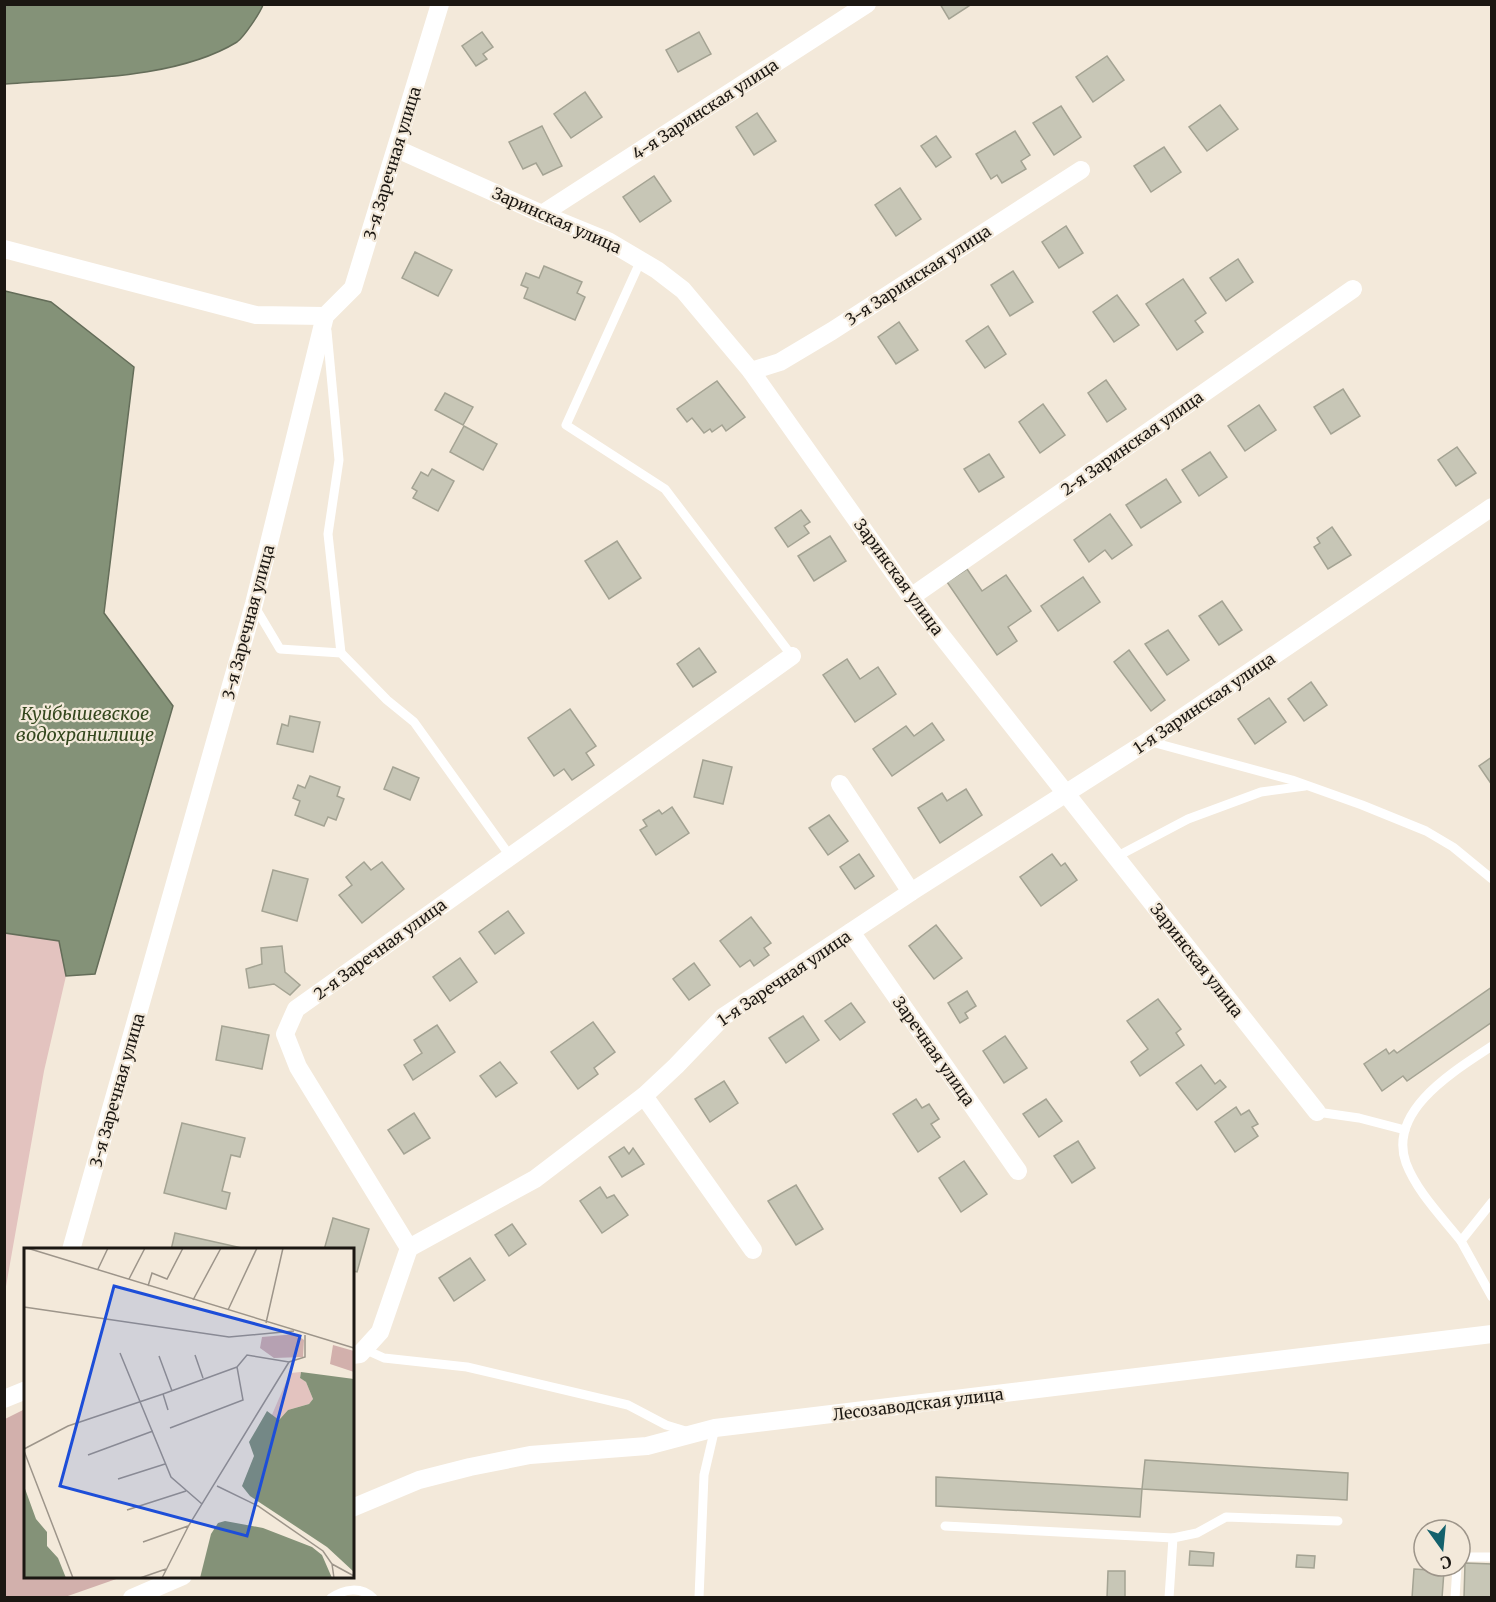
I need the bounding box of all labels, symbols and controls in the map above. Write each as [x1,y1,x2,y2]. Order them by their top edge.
street label: 4-я Заринская улица [628,54,782,164]
street label: 3-я Заречная улица [359,84,425,242]
street label: Заринская улица [489,183,625,258]
street label: 3-я Заринская улица [842,220,995,329]
street label: 2-я Заринская улица [1057,386,1207,500]
street label: Заринская улица [850,515,948,639]
street label: 3-я Заречная улица [218,542,278,701]
street label: 1-я Заринская улица [1129,648,1279,758]
water label: Куйбышевское водохранилище [16,702,154,746]
street label: 2-я Заречная улица [310,894,450,1004]
street label: Заринская улица [1146,899,1248,1021]
street label: 1-я Заречная улица [714,926,855,1030]
street label: Заречная улица [889,992,979,1110]
street label: 3-я Заречная улица [85,1010,149,1169]
inset map [24,1248,354,1578]
street label: Лесозаводская улица [832,1384,1005,1424]
north arrow [1412,1518,1472,1578]
text: С [1438,1551,1454,1574]

